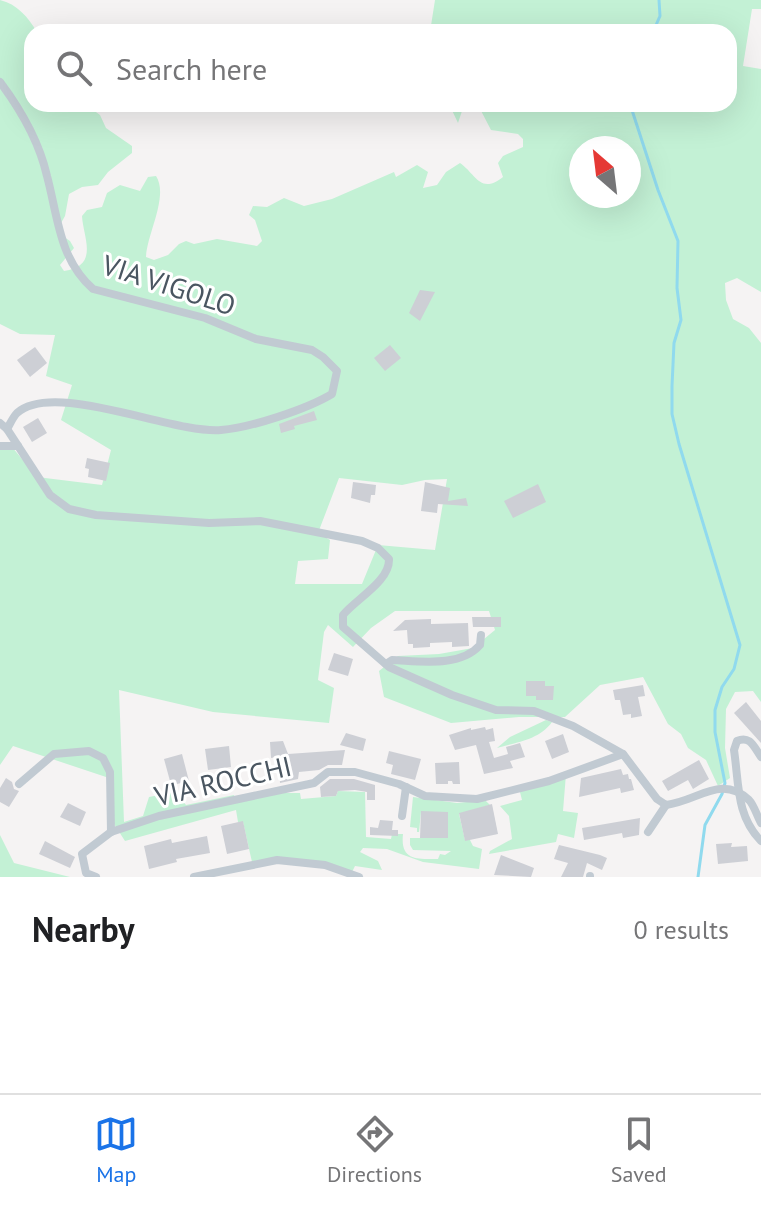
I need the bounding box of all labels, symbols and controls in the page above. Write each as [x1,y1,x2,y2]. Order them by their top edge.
search box [24,24,737,112]
icon: search [52,46,96,90]
text: Search here [116,49,267,88]
north arrow [569,136,641,208]
street label: VIA VIGOLO [97,245,241,323]
street label: VIA ROCCHI [150,747,295,814]
text: Nearby [32,907,134,951]
text: 0 results [634,913,729,946]
tab: Map [94,1112,138,1188]
tab: Directions [327,1112,422,1188]
tab: Saved [611,1112,667,1188]

